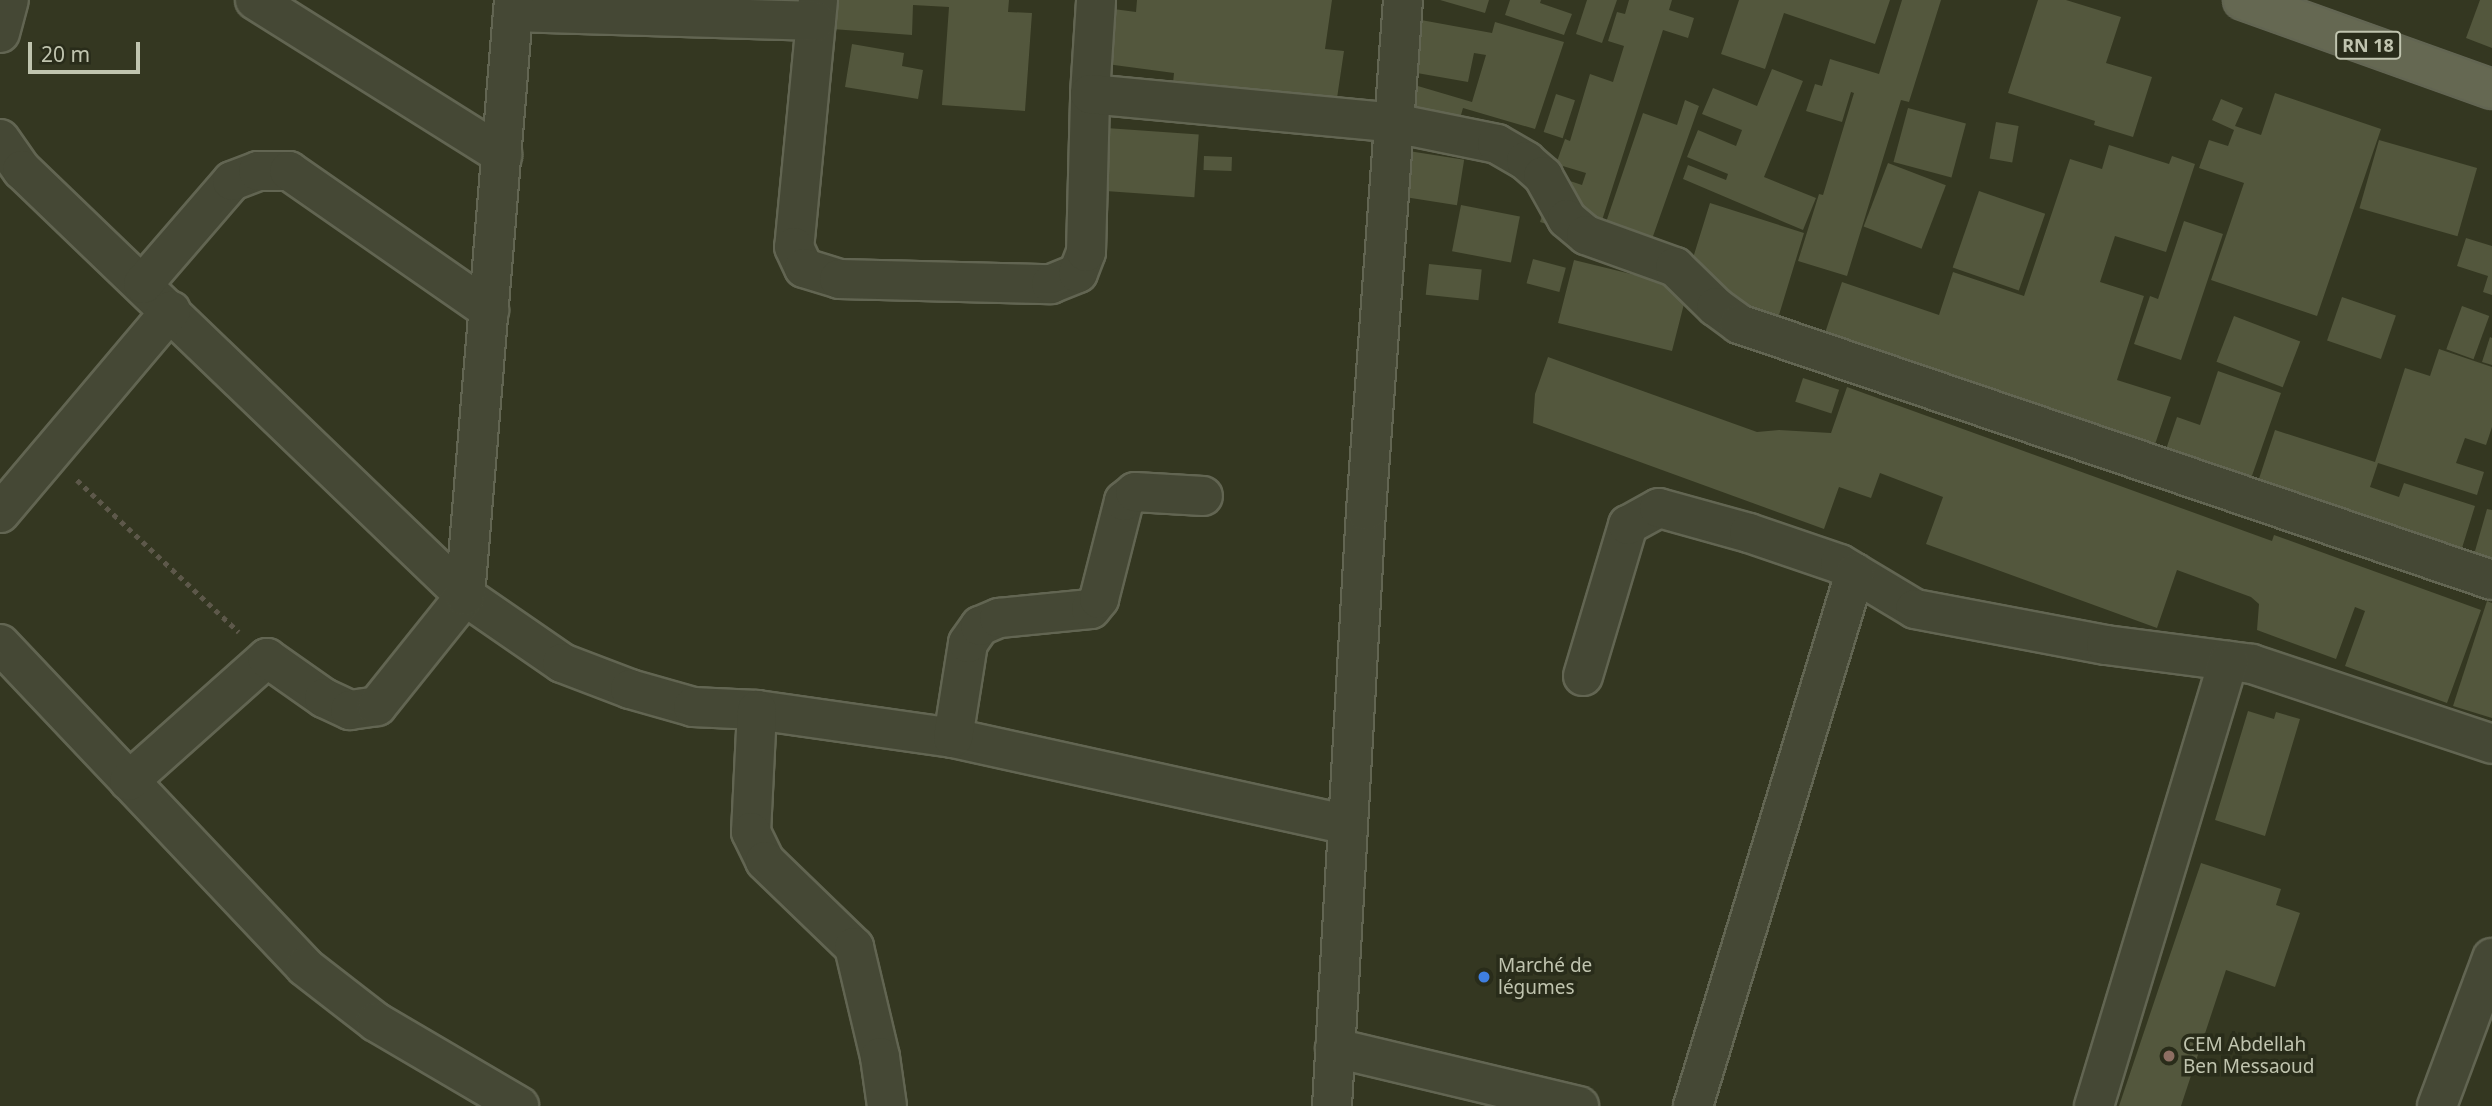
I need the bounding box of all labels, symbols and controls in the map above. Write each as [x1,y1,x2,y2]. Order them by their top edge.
scale bar [32,28,144,72]
road number: RN 18 [2335,31,2401,60]
text: 20 m [41,40,90,68]
place label: Marché de légumes [1498,955,1592,999]
marker: Marché de légumes [1476,969,1492,985]
place label: CEM Abdellah Ben Messaoud [2183,1034,2314,1078]
marker: CEM Abdellah Ben Messaoud [2161,1048,2177,1064]

